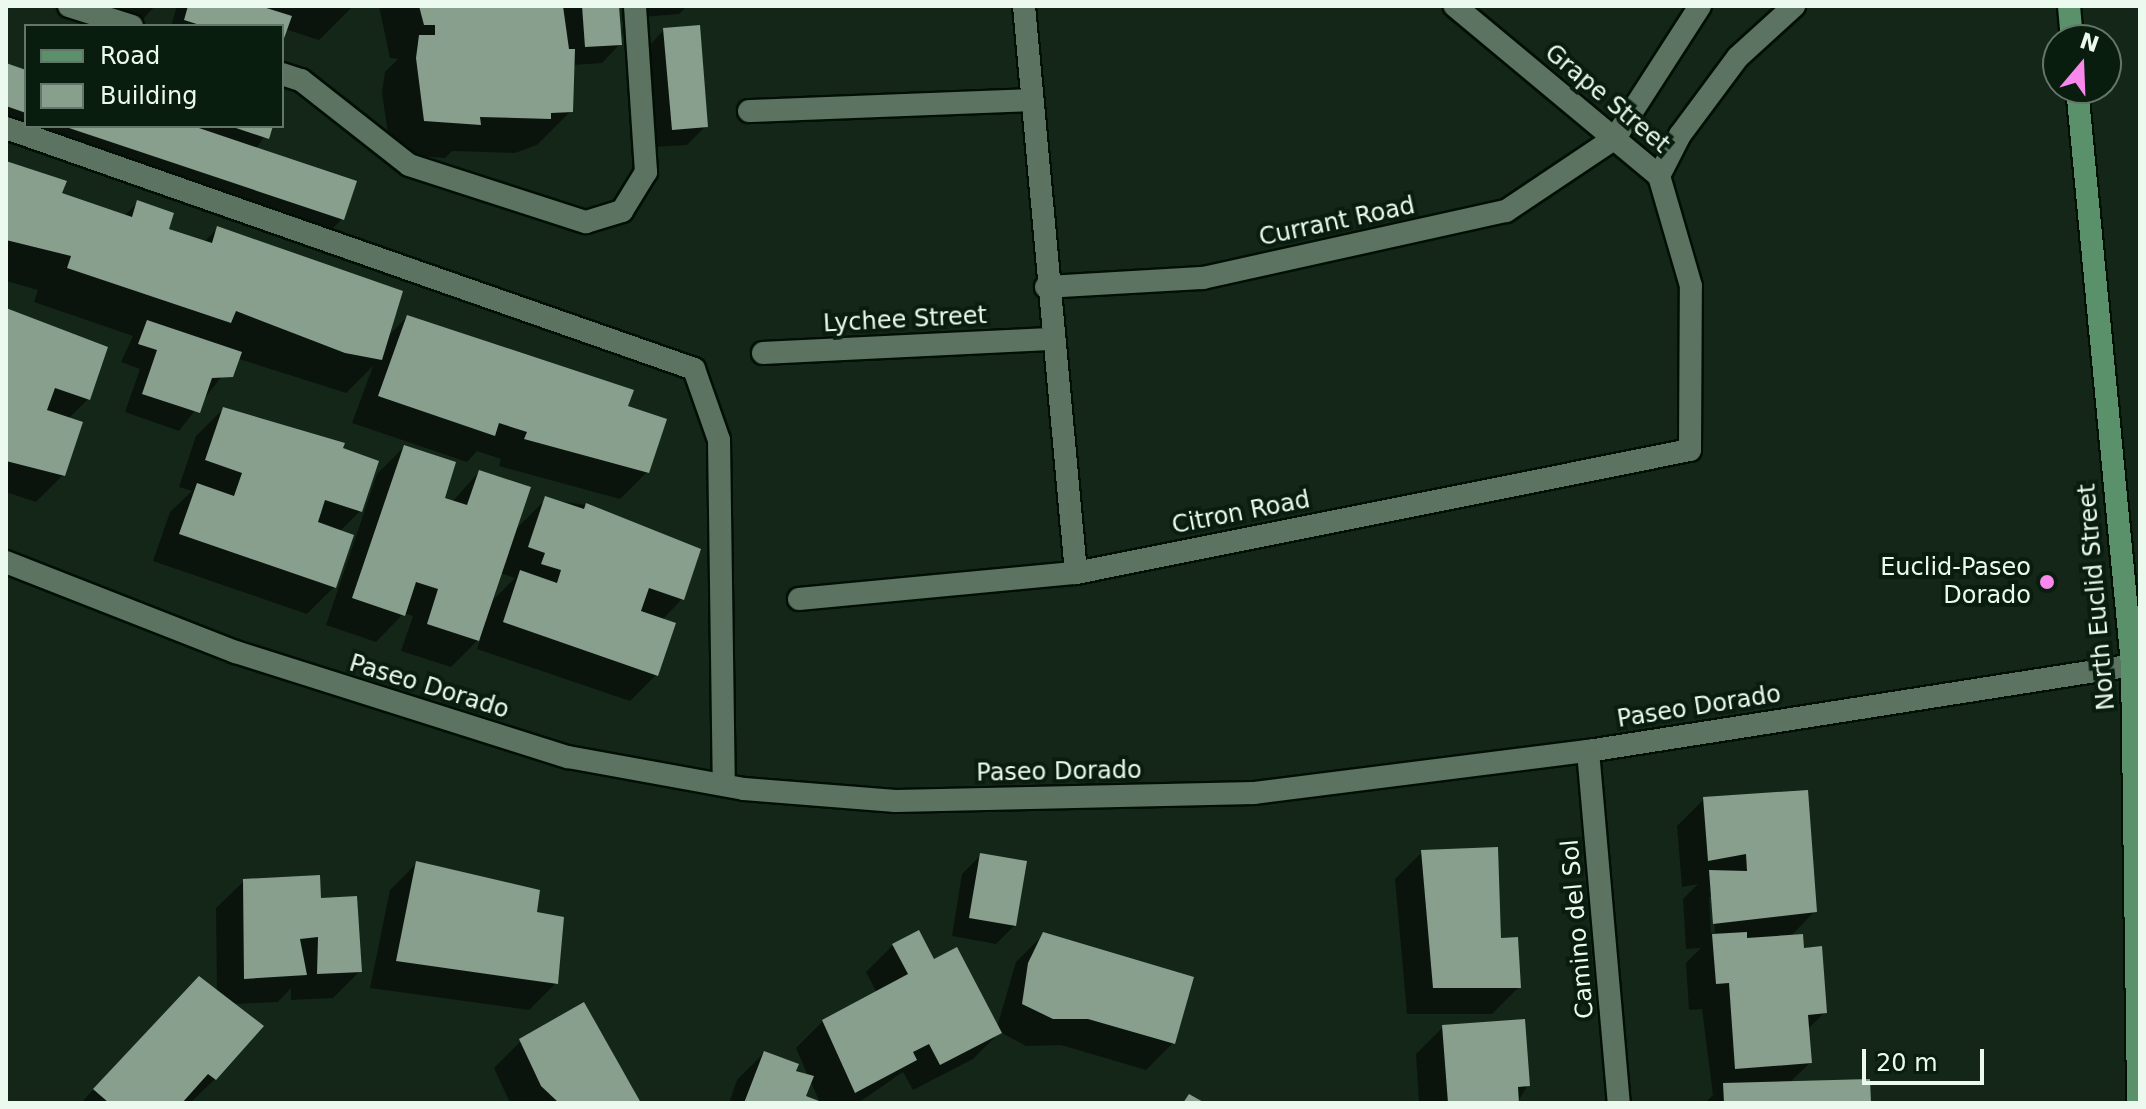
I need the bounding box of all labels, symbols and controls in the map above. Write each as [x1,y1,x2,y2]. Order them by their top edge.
legend [24,24,284,128]
north arrow [2042,24,2122,104]
text: N [2077,28,2102,58]
street label: Grape Street [1539,39,1675,159]
text: Road [100,42,160,70]
text: Building [100,82,197,110]
street label: Currant Road [1257,191,1417,253]
street label: Lychee Street [822,301,988,339]
street label: North Euclid Street [2073,482,2121,712]
street label: Citron Road [1170,486,1312,540]
place label: Euclid-Paseo Dorado [1880,554,2031,610]
marker: Euclid-Paseo Dorado [2038,573,2056,591]
street label: Paseo Dorado [346,649,512,725]
street label: Paseo Dorado [1615,680,1783,734]
street label: Paseo Dorado [976,756,1142,788]
street label: Camino del Sol [1556,838,1600,1020]
scale bar [1866,1033,1988,1083]
text: 20 m [1876,1049,1938,1077]

